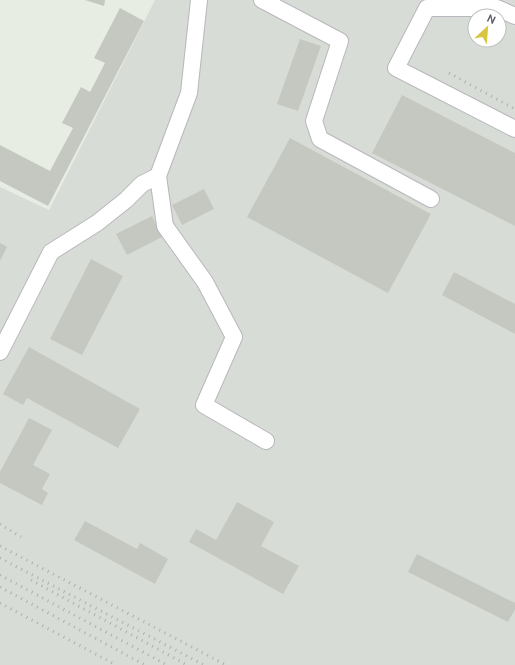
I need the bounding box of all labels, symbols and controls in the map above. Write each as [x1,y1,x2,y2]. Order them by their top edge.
north arrow [467,8,507,48]
text: N [485,12,498,26]

